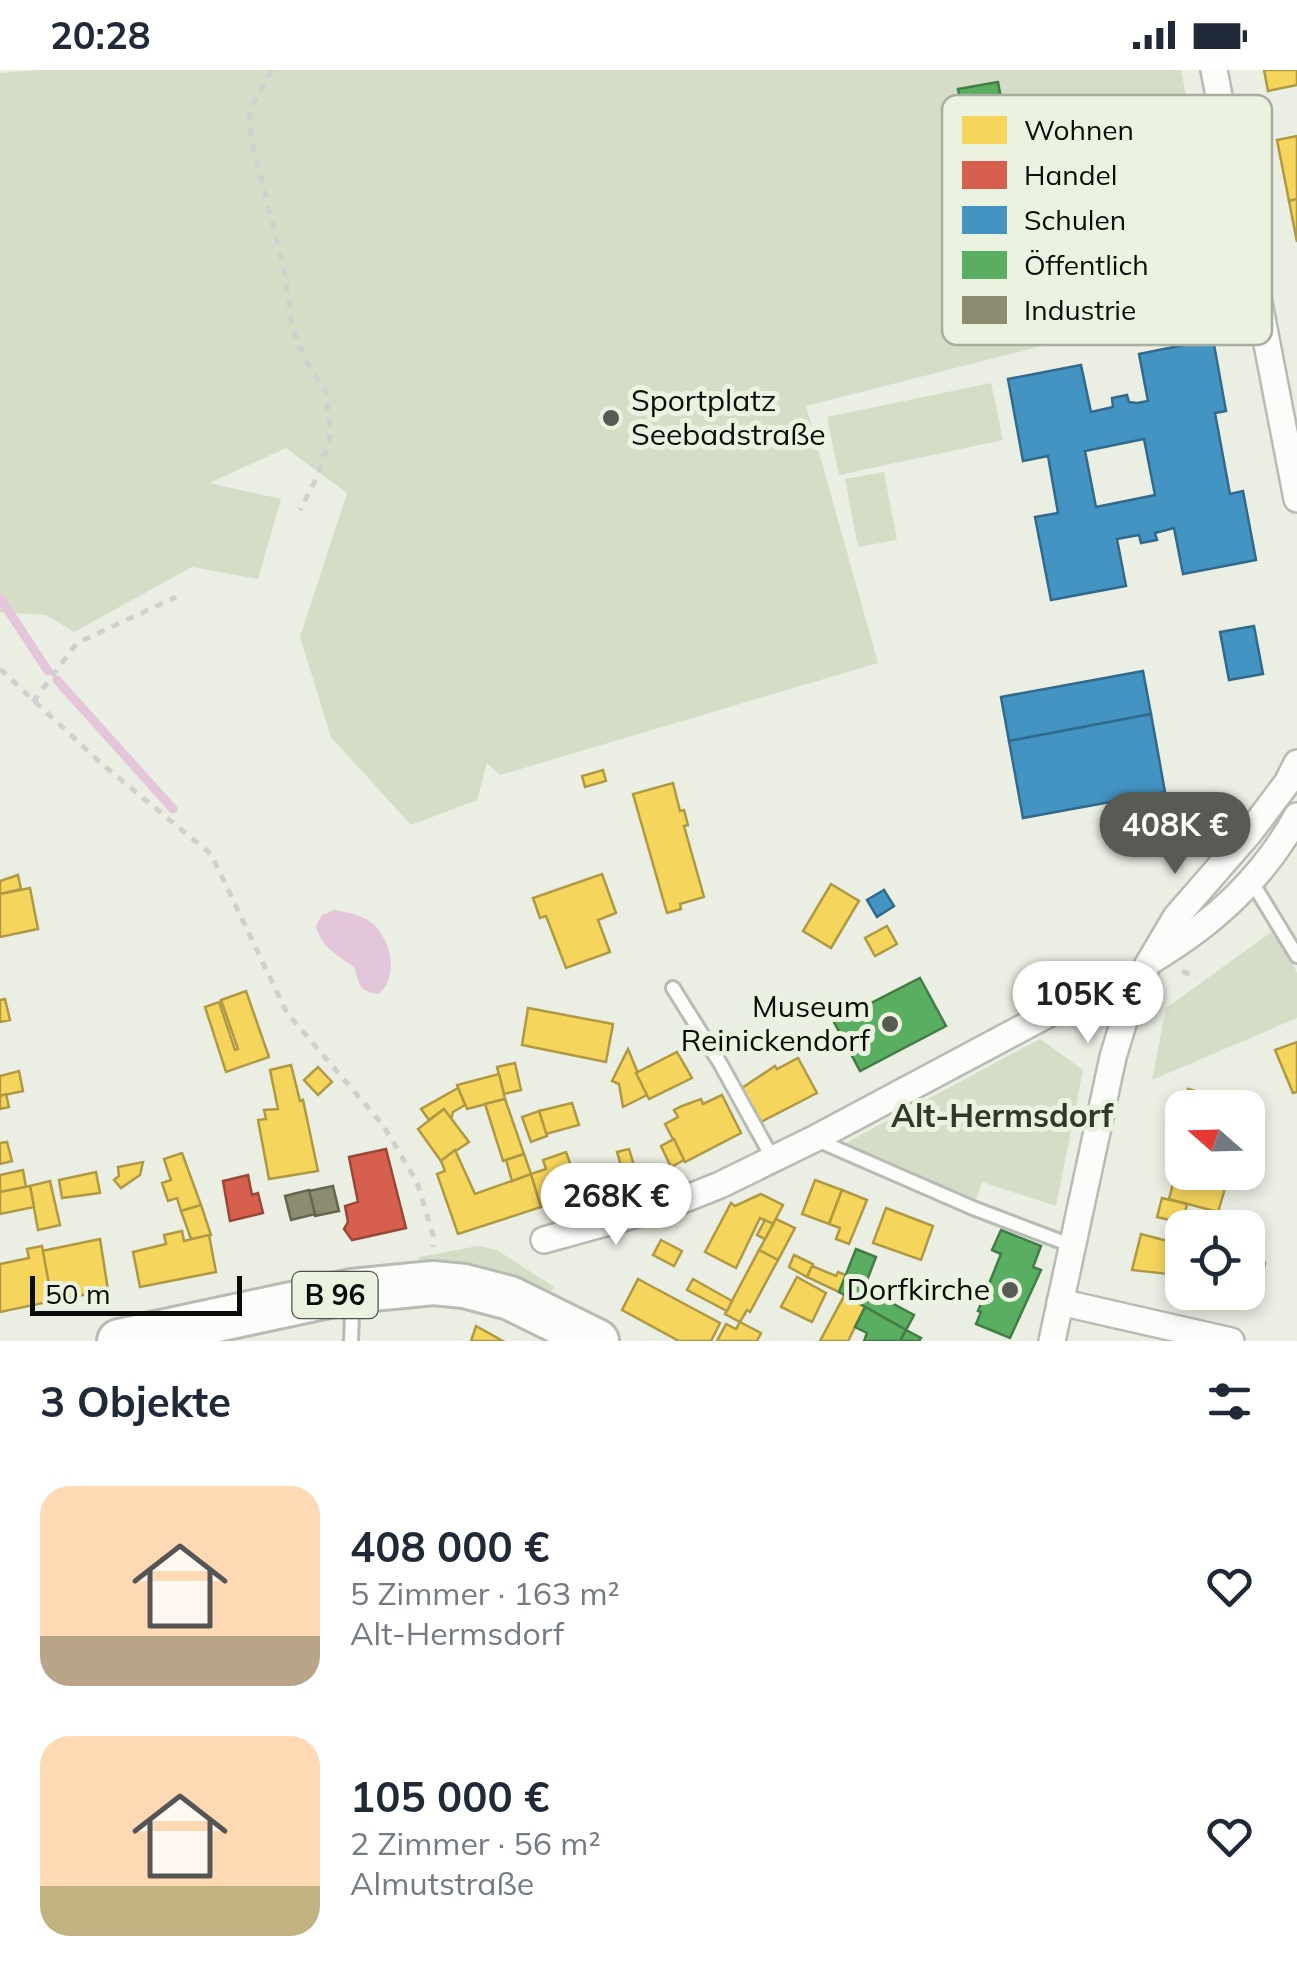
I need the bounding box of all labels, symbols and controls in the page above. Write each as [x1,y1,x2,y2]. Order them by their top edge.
text: 20:28 [50,11,151,59]
legend [942,95,1272,345]
text: Wohnen [1024,112,1134,147]
text: Handel [1024,157,1117,192]
text: Schulen [1024,202,1126,237]
text: Öffentlich [1024,247,1149,282]
text: Industrie [1024,292,1136,327]
place label: Sportplatz Seebadstraße [631,381,826,453]
marker: Sportplatz Seebadstraße [600,407,622,429]
pin: 408K € [1094,792,1256,877]
text: 408K € [1122,804,1228,844]
pin: 105K € [1007,961,1169,1046]
text: 105K € [1035,973,1141,1013]
place label: Museum Reinickendorf [681,987,871,1059]
marker: Museum Reinickendorf [879,1013,901,1035]
north arrow [1165,1090,1265,1190]
map controls [1165,1090,1265,1310]
district label: Alt-Hermsdorf [891,1095,1114,1135]
pin: 268K € [535,1163,697,1248]
text: 268K € [563,1175,669,1215]
button: locate [1165,1210,1265,1310]
place label: Dorfkirche [847,1270,990,1308]
scale bar [30,1271,242,1316]
road number: B 96 [292,1272,378,1318]
text: 50 m [45,1276,111,1311]
marker: Dorfkirche [999,1279,1021,1301]
icon: filters [1202,1374,1257,1429]
text: 3 Objekte [40,1375,231,1428]
text: 408 000 € [350,1520,549,1573]
icon: home [120,1526,240,1646]
icon: heart [1202,1559,1257,1614]
text: 5 Zimmer · 163 m² [350,1573,620,1613]
text: Alt-Hermsdorf [350,1613,564,1653]
text: 105 000 € [350,1770,549,1823]
icon: home [120,1776,240,1896]
icon: heart [1202,1809,1257,1864]
text: 2 Zimmer · 56 m² [350,1823,601,1863]
text: Almutstraße [350,1863,534,1903]

